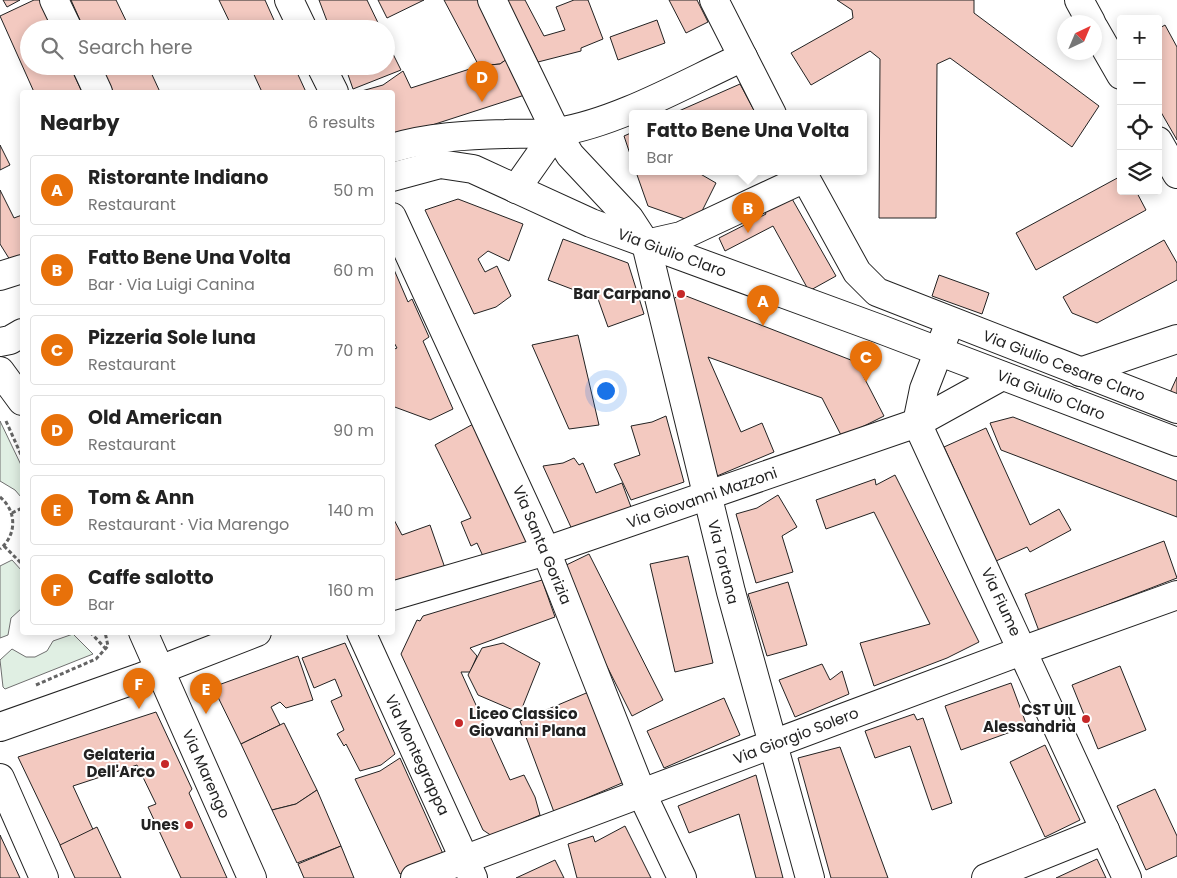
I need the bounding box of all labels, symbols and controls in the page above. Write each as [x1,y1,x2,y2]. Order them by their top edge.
north arrow [1057,15,1102,60]
map controls [1117,15,1162,195]
button: + [1117,15,1162,60]
search box [20,20,395,75]
icon: search [38,34,66,62]
text: Search here [78,34,192,61]
button: − [1117,60,1162,105]
pin: D [466,61,498,102]
button: locate [1117,105,1162,150]
text: Nearby [40,108,120,137]
popup [629,110,867,175]
text: 6 results [308,111,375,134]
text: Fatto Bene Una Volta [647,117,849,144]
text: Bar [647,146,673,169]
button: layers [1117,150,1162,195]
text: Ristorante Indiano [88,164,268,191]
text: A [51,179,63,202]
text: 50 m [333,179,374,202]
pin: B [732,192,764,233]
text: Restaurant [88,193,176,216]
street label: Via Giulio Claro [615,223,730,282]
text: Fatto Bene Una Volta [88,244,291,271]
text: B [52,259,62,282]
text: 60 m [333,259,374,282]
text: Bar · Via Luigi Canina [88,273,255,296]
place label: Bar Carpano [573,283,671,304]
pin: A [747,285,779,326]
marker: Bar Carpano [675,288,687,300]
text: Pizzeria Sole luna [88,324,256,351]
street label: Via Giulio Cesare Claro [980,325,1148,406]
text: C [51,339,63,362]
text: 70 m [334,339,374,362]
pin: C [850,341,882,382]
text: Restaurant [88,353,176,376]
street label: Via Giulio Claro [994,364,1108,425]
your location [593,378,619,404]
text: Old American [88,404,222,431]
text: D [51,419,63,442]
text: 90 m [333,419,374,442]
text: Restaurant [88,433,176,456]
street label: Via Giovanni Mazzoni [624,462,780,533]
street label: Via Santa Gorizia [508,482,577,608]
text: Tom & Ann [88,484,194,511]
text: E [53,499,61,522]
text: 140 m [328,499,374,522]
text: Restaurant · Via Marengo [88,513,289,536]
street label: Via Tortona [703,518,744,606]
text: Caffe salotto [88,564,214,591]
street label: Via Fiume [976,564,1027,640]
text: F [53,579,61,602]
text: 160 m [328,579,374,602]
text: Bar [88,593,115,616]
pin: F [123,668,155,709]
pin: E [190,673,222,714]
street label: Via Montegrappa [380,691,455,819]
place label: CST UIL Alessandria [983,699,1076,737]
street label: Via Giorgio Solero [730,702,861,769]
place label: Liceo Classico Giovanni Plana [469,703,586,741]
marker: CST UIL Alessandria [1080,713,1092,725]
marker: Liceo Classico Giovanni Plana [453,717,465,729]
street label: Via Marengo [177,726,235,822]
place label: Gelateria Dell'Arco [83,744,155,782]
marker: Gelateria Dell'Arco [159,758,171,770]
place label: Unes [141,814,179,835]
marker: Unes [183,819,195,831]

